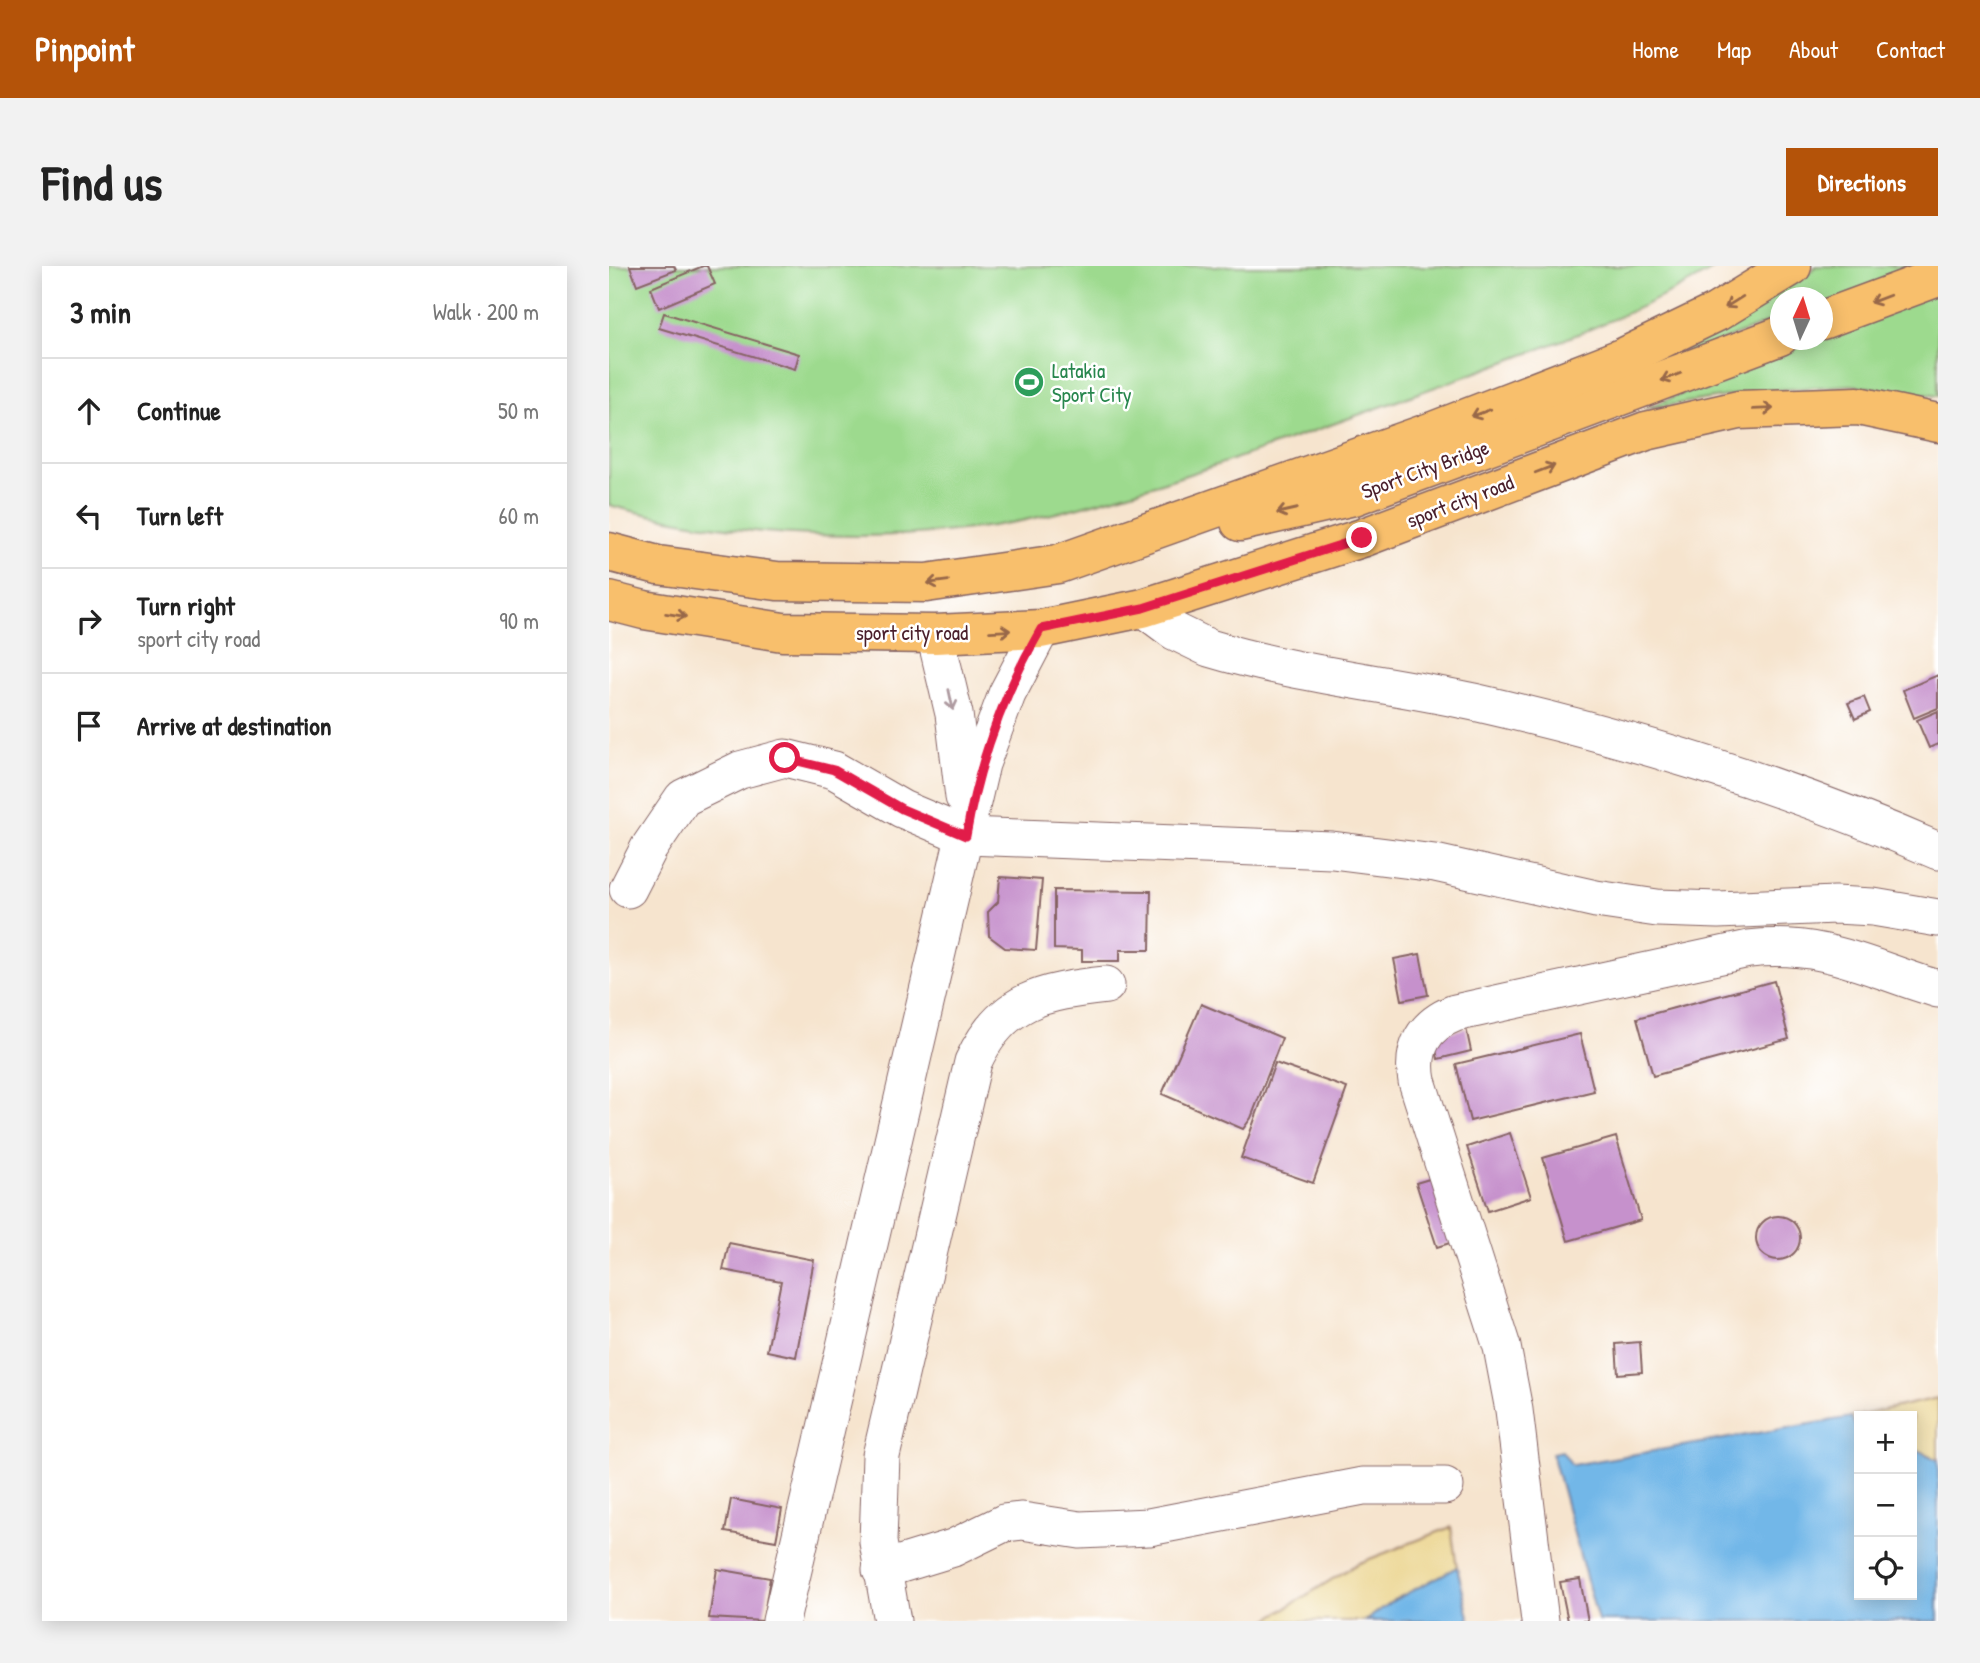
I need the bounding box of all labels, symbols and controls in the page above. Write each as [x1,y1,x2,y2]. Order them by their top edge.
text: Pinpoint [35,27,134,71]
text: Home [1632,33,1679,65]
text: Map [1717,33,1751,65]
text: About [1789,33,1838,65]
text: Contact [1876,33,1945,65]
button: Directions [1786,148,1938,216]
text: Find us [42,149,162,215]
north arrow [1770,287,1833,350]
text: 3 min [70,292,131,332]
one-way arrow [1870,293,1892,306]
one-way arrow [1724,295,1744,309]
text: Walk · 200 m [433,296,539,327]
place label: Latakia Sport City [1052,356,1132,409]
sports icon: Latakia Sport City [1012,365,1046,399]
one-way arrow [1660,372,1682,385]
icon: ahead [70,392,108,430]
text: Continue [137,393,221,428]
text: 50 m [498,395,539,426]
one-way arrow [1751,403,1774,416]
one-way arrow [1471,407,1493,420]
street label: Sport City Bridge [1357,433,1493,505]
one-way arrow [1533,462,1555,474]
street label: sport city road [1402,467,1518,535]
icon: left [70,497,108,535]
text: Turn left [137,498,223,533]
text: 60 m [499,500,539,531]
one-way arrow [1276,505,1299,518]
route end [1346,522,1377,553]
one-way arrow [927,575,950,588]
text: Turn right [137,588,235,623]
icon: right [70,602,108,640]
text: 90 m [499,605,539,636]
one-way arrow [664,609,687,622]
street label: sport city road [856,618,968,647]
text: sport city road [137,623,260,654]
one-way arrow [988,624,1011,637]
one-way arrow [945,688,959,711]
icon: arrive [70,707,108,745]
text: Arrive at destination [137,708,332,743]
route start [769,742,800,773]
map controls [1854,1411,1917,1600]
button: + [1854,1411,1917,1474]
button: − [1854,1474,1917,1537]
button: locate [1854,1537,1917,1600]

